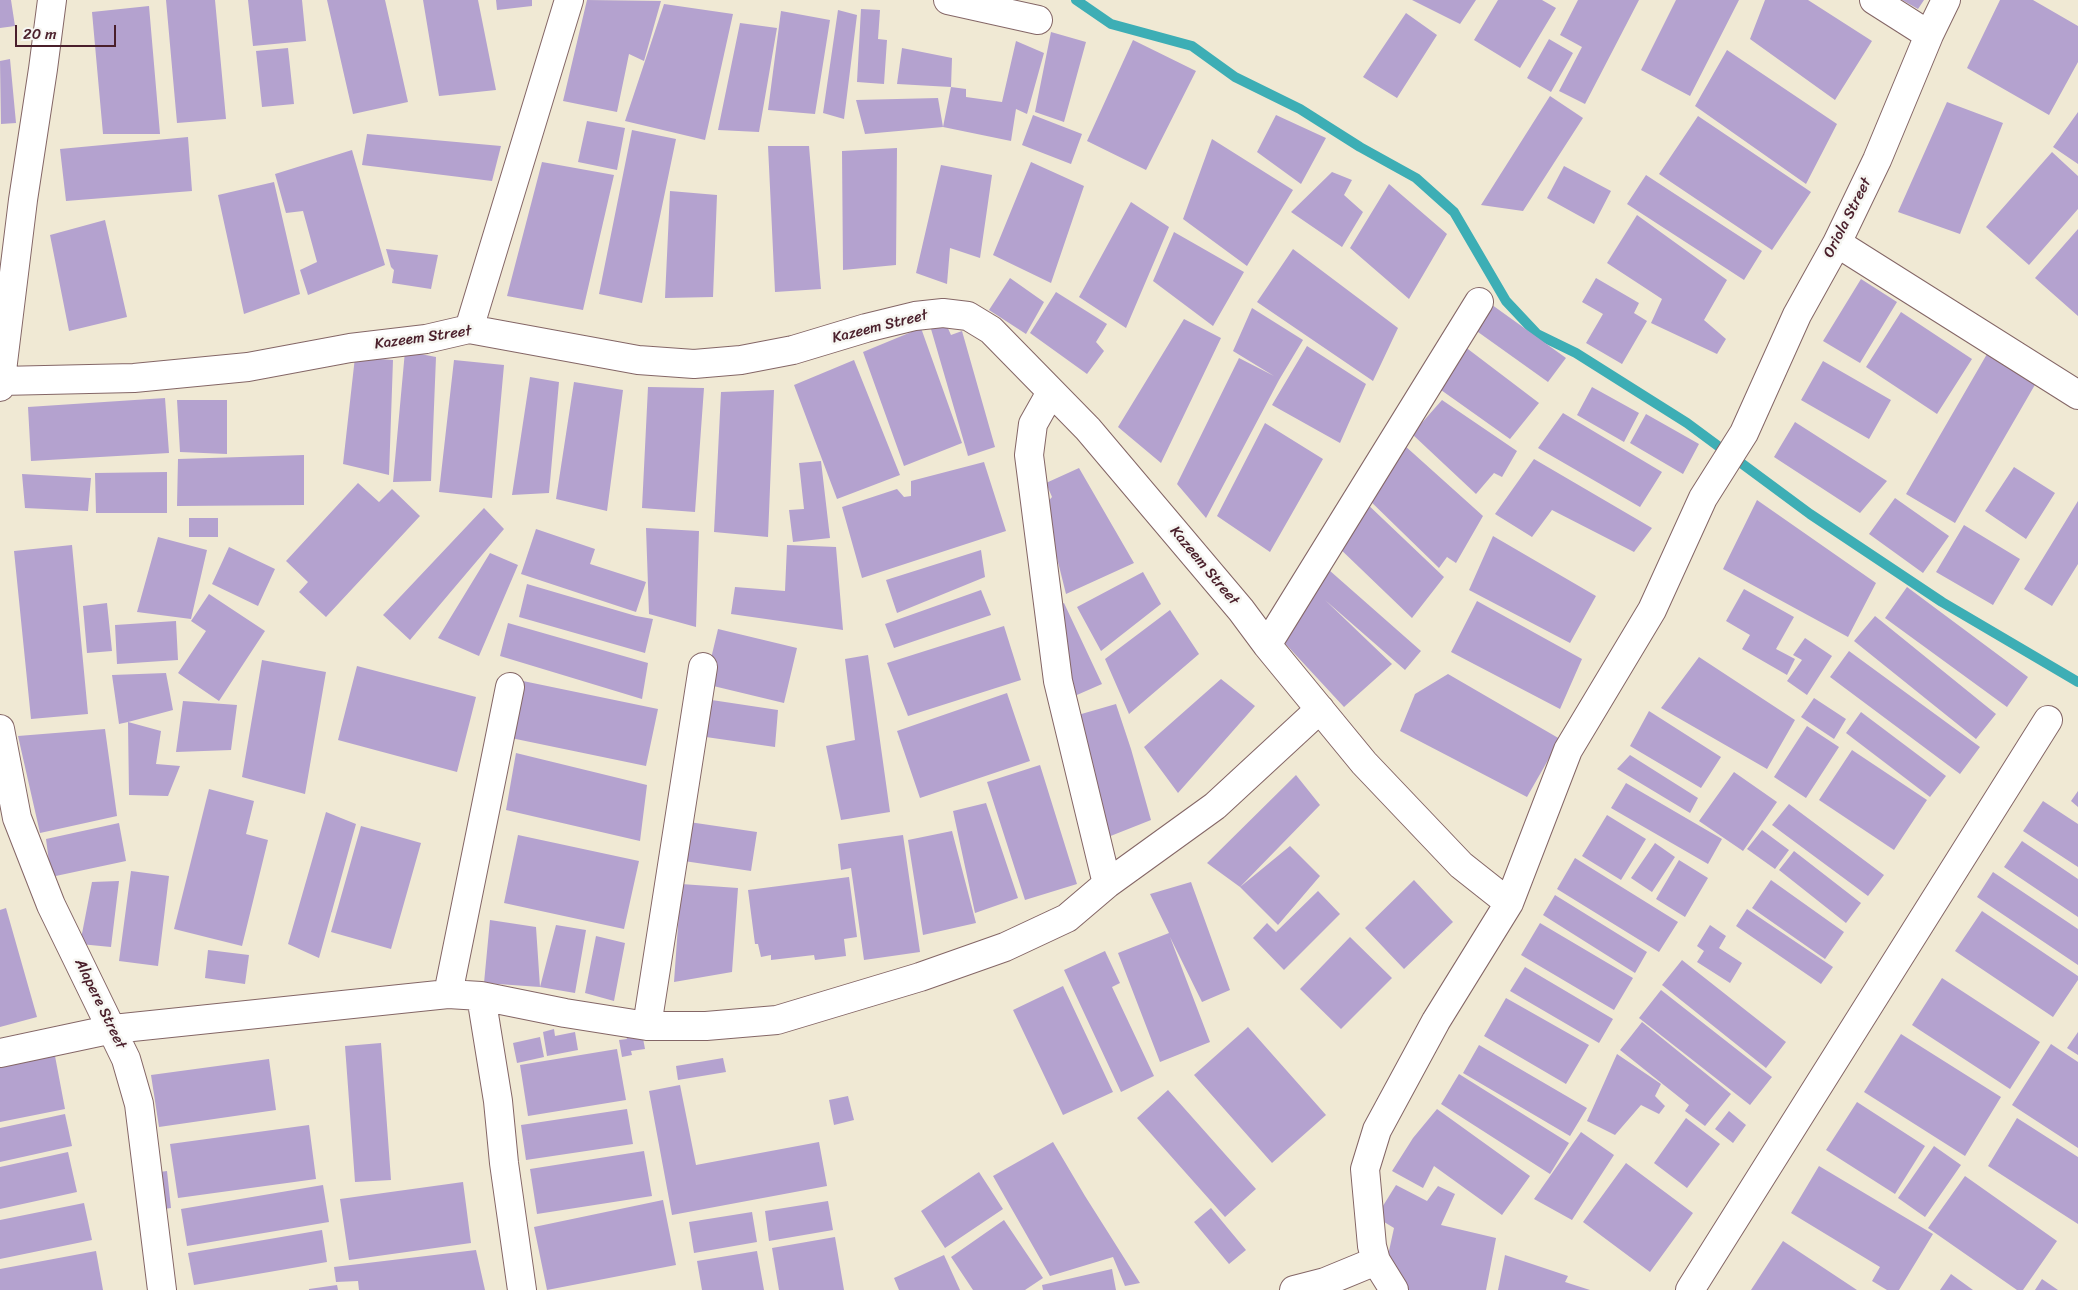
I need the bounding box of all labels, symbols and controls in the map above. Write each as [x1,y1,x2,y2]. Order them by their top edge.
scale bar [18,15,119,47]
text: 20 m [23,21,57,47]
street label: Oriola Street [1820,175,1876,261]
street label: Kazeem Street [830,306,930,348]
street label: Kazeem Street [373,322,473,354]
street label: Kazeem Street [1166,523,1242,609]
street label: Alapere Street [70,956,130,1052]

